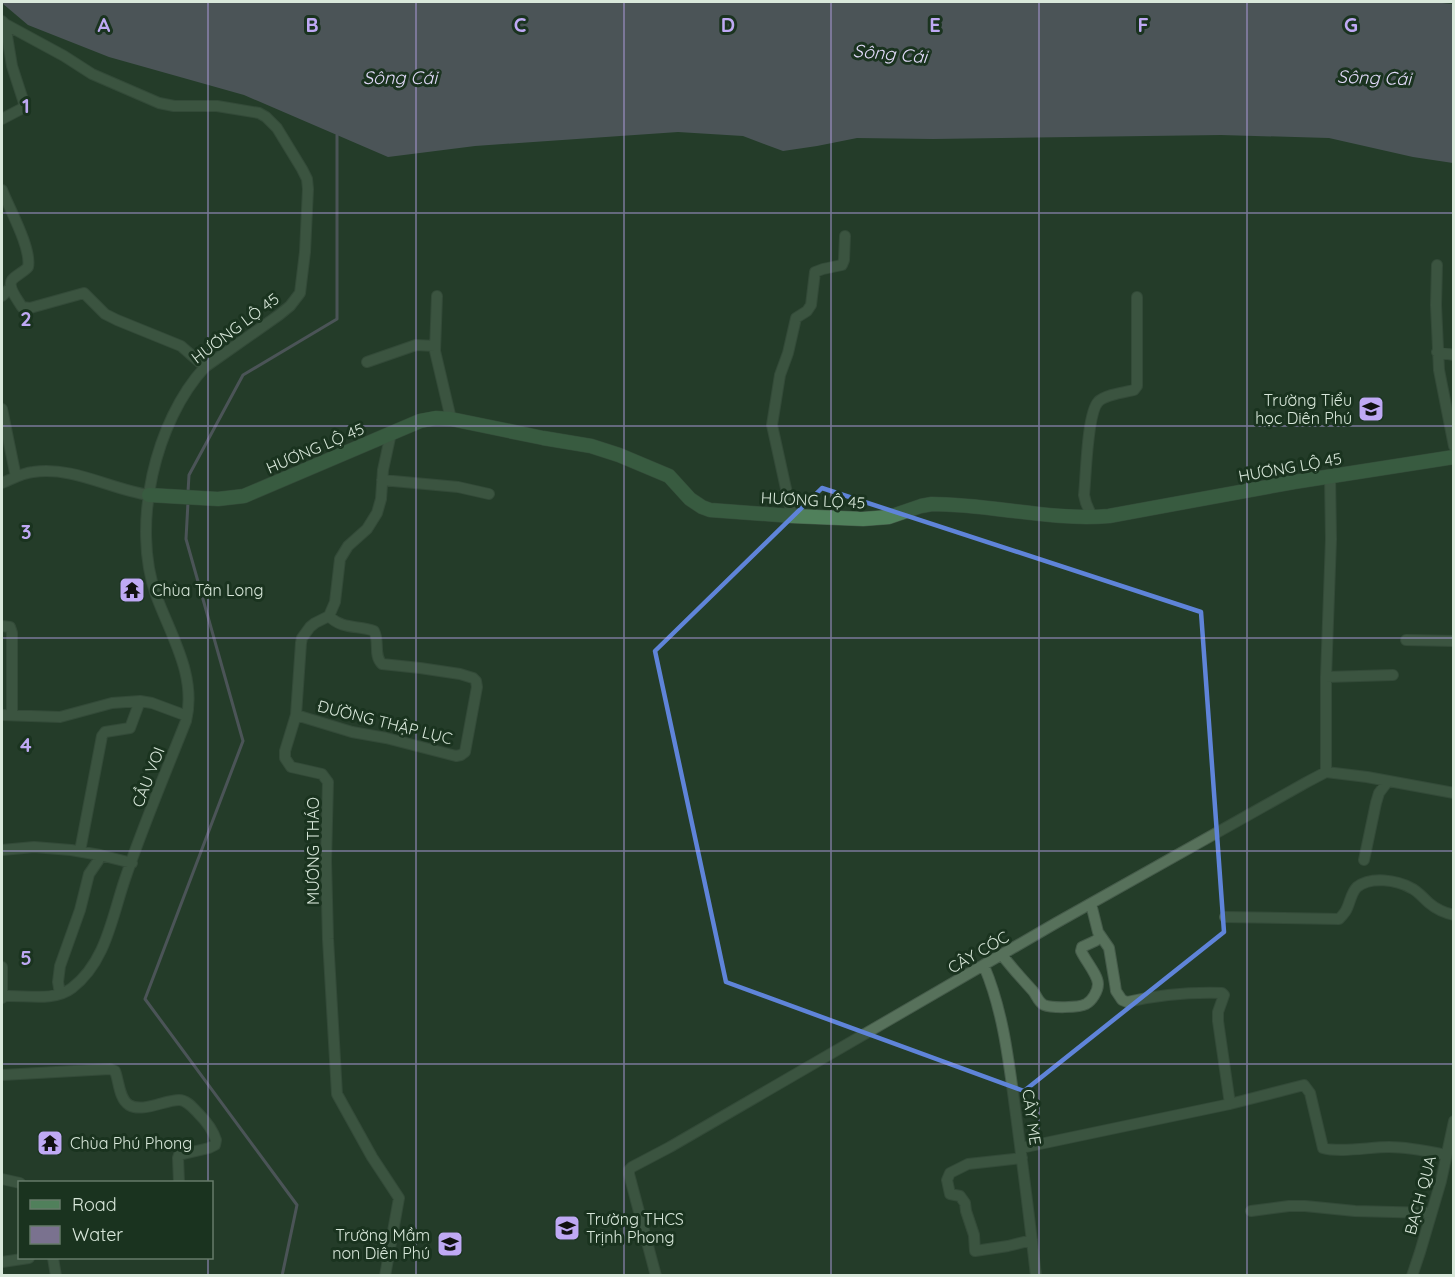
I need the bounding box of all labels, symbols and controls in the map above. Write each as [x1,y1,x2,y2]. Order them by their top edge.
text: A [98,12,111,37]
text: B [305,12,319,37]
text: C [514,12,527,37]
text: D [721,12,735,37]
text: E [929,12,941,37]
text: F [1137,12,1149,37]
text: G [1344,12,1358,37]
water label: Sông Cái [852,39,930,68]
water label: Sông Cái [1337,65,1414,90]
water label: Sông Cái [363,66,439,89]
text: 1 [22,93,30,118]
street label: HƯƠNG LỘ 45 [187,288,283,368]
text: 2 [20,306,32,331]
place label: Trường Tiểu học Diên Phú [1255,390,1352,428]
school or university icon: Trường Tiểu học Diên Phú [1356,394,1386,424]
street label: HƯƠNG LỘ 45 [263,418,367,478]
street label: HƯƠNG LỘ 45 [1237,448,1343,486]
street label: HƯƠNG LỘ 45 [760,487,866,513]
text: 3 [21,519,31,544]
temple icon: Chùa Tân Long [117,575,147,605]
place label: Chùa Tân Long [152,580,264,600]
street label: ĐƯỜNG THẬP LỤC [316,696,454,748]
text: 4 [20,732,32,757]
street label: CẦU VOI [126,744,169,810]
street label: MƯƠNG THÁO [303,797,323,905]
street label: CÂY CÓC [944,927,1012,977]
text: 5 [20,945,32,970]
street label: CÂY ME [1018,1088,1046,1146]
temple icon: Chùa Phú Phong [35,1128,65,1158]
place label: Chùa Phú Phong [70,1133,192,1153]
street label: BẠCH QUA [1400,1153,1440,1237]
legend [18,1181,213,1259]
text: Road [72,1193,117,1216]
place label: Trường THCS Trịnh Phong [586,1209,684,1247]
school or university icon: Trường THCS Trịnh Phong [552,1213,582,1243]
text: Water [72,1223,123,1246]
place label: Trường Mầm non Diên Phú [332,1225,430,1263]
school or university icon: Trường Mầm non Diên Phú [435,1229,465,1259]

